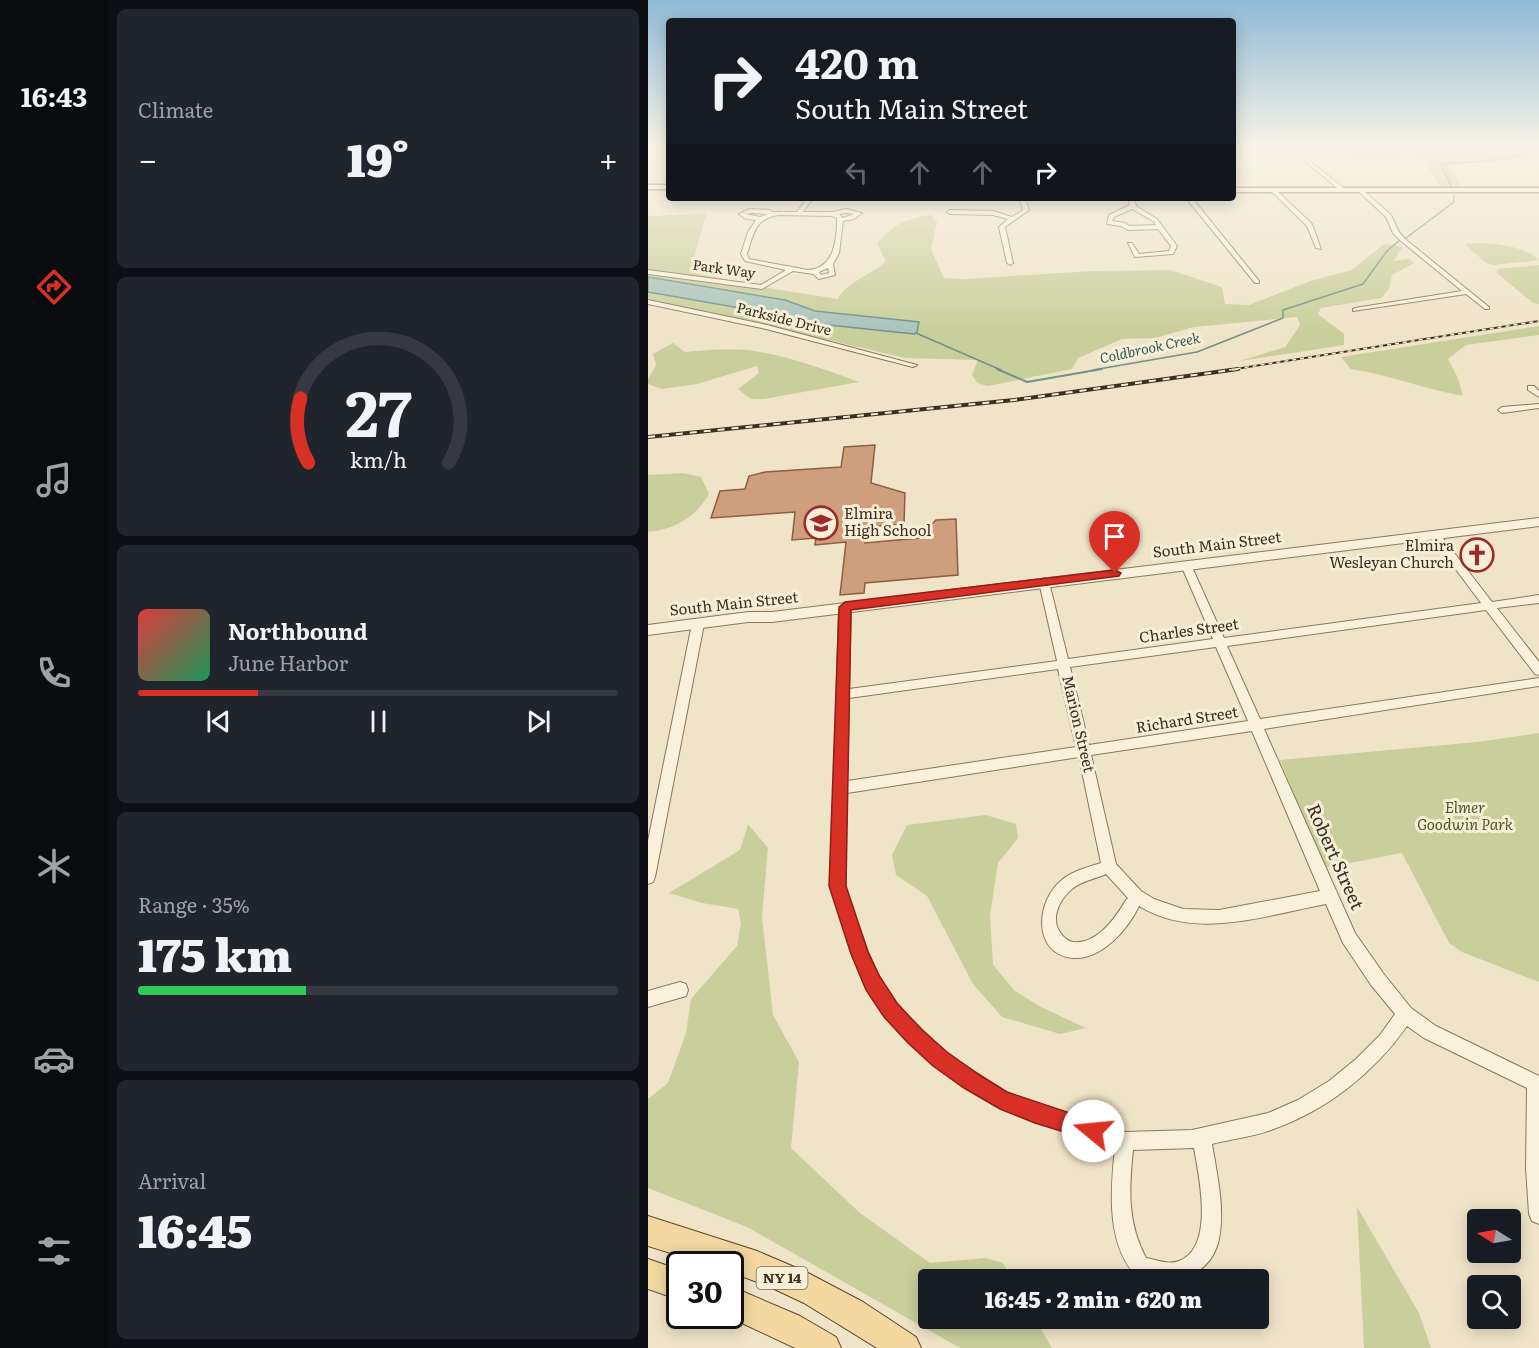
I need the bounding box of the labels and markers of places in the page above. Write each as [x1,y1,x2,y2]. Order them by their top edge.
place label: Elmira High School [844,501,931,541]
school or university icon: Elmira High School [803,505,839,541]
pin [1089,511,1140,573]
place label: Elmira Wesleyan Church [1329,533,1455,573]
church icon: Elmira Wesleyan Church [1459,537,1495,573]

